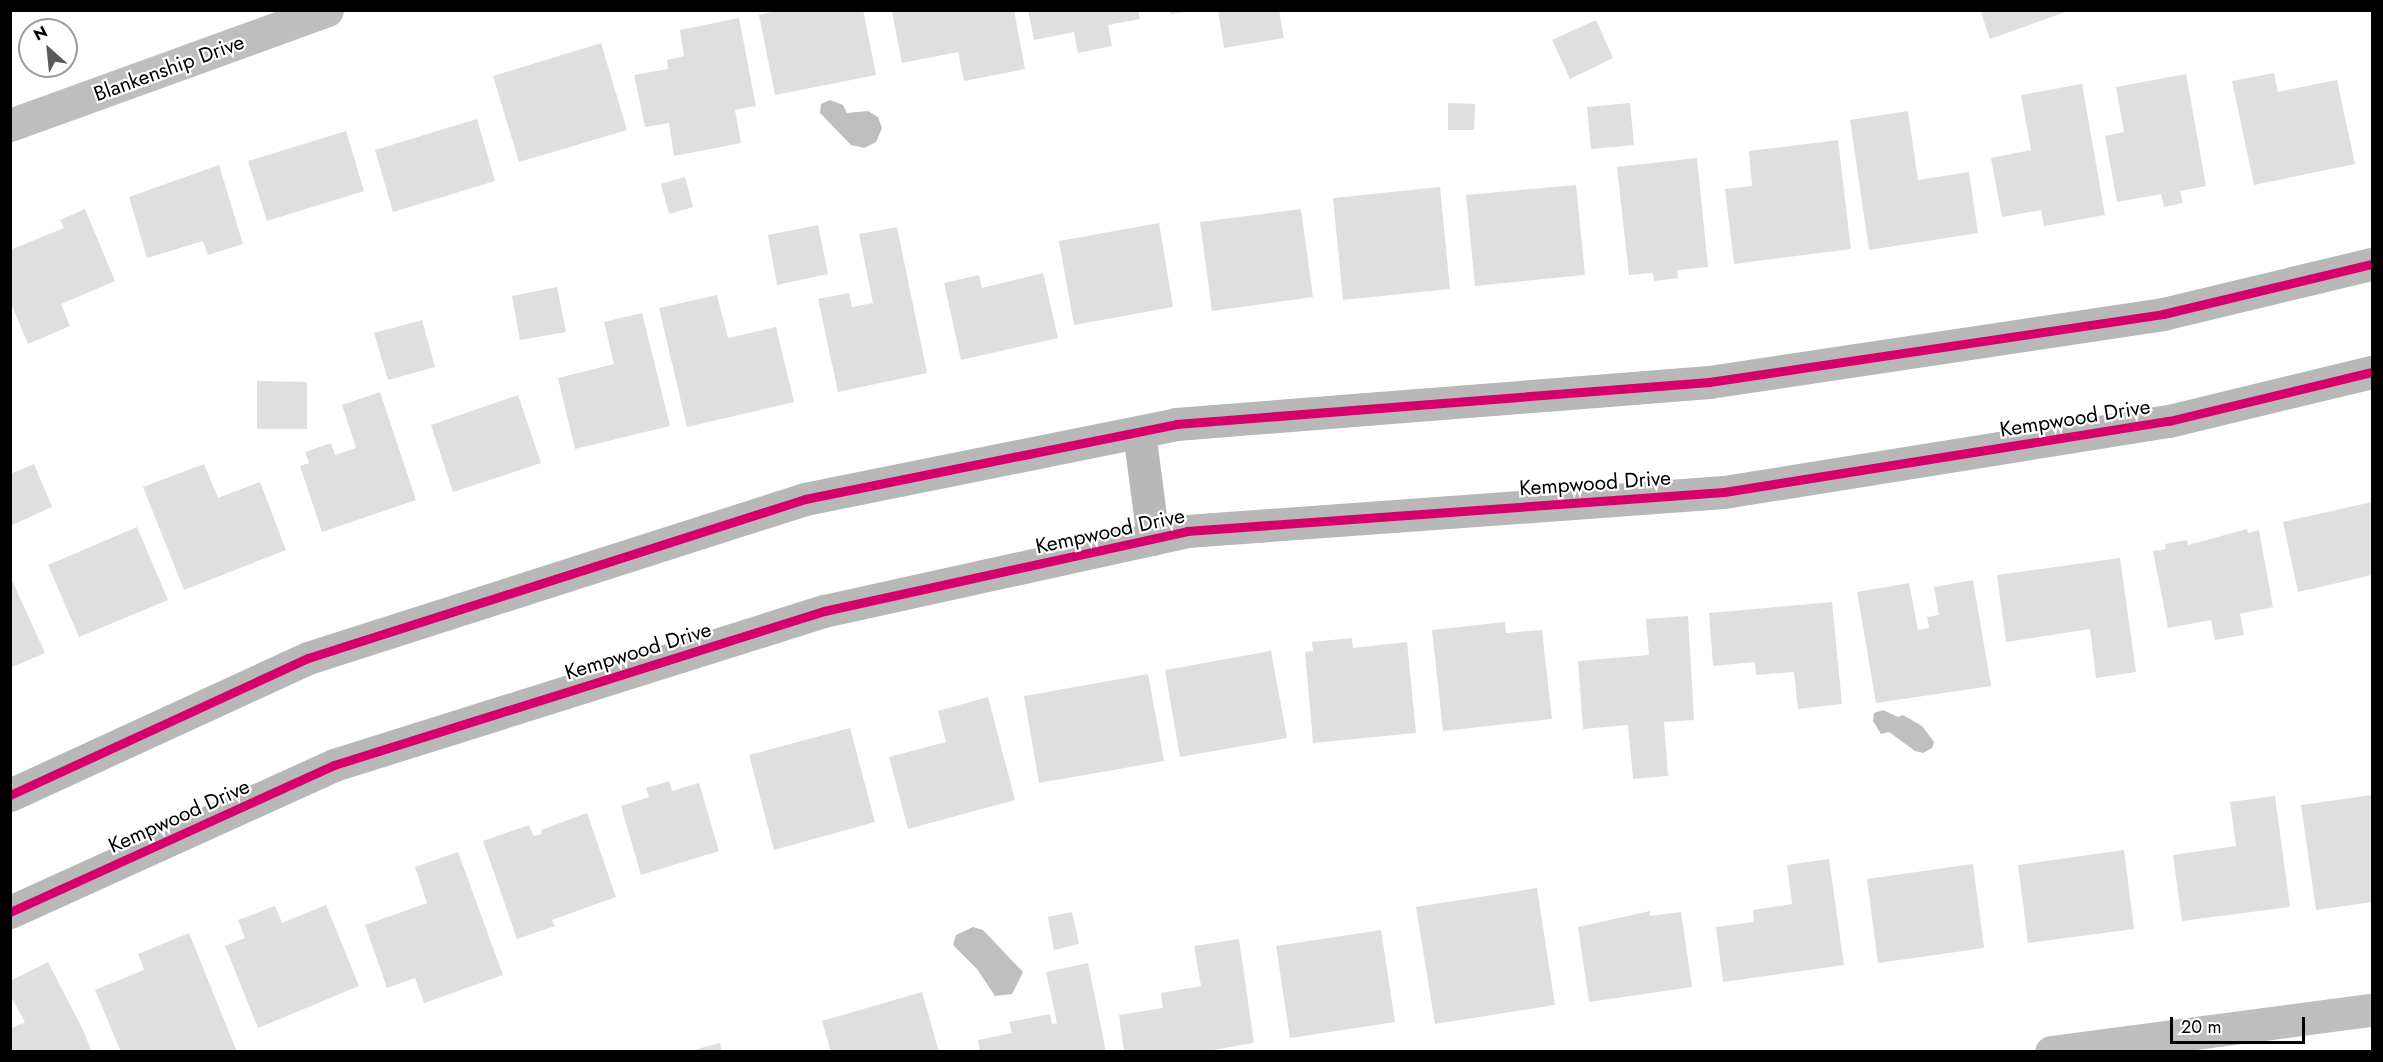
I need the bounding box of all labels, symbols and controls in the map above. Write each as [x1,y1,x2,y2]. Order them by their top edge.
north arrow [18,18,78,78]
text: N [30,20,51,46]
street label: Blankenship Drive [90,29,248,107]
street label: Kempwood Drive [1998,394,2152,442]
street label: Kempwood Drive [1518,465,1672,501]
street label: Kempwood Drive [1033,503,1187,559]
street label: Kempwood Drive [562,617,714,685]
street label: Kempwood Drive [104,774,254,858]
scale bar [2173,1005,2308,1043]
text: 20 m [2181,1014,2221,1040]

